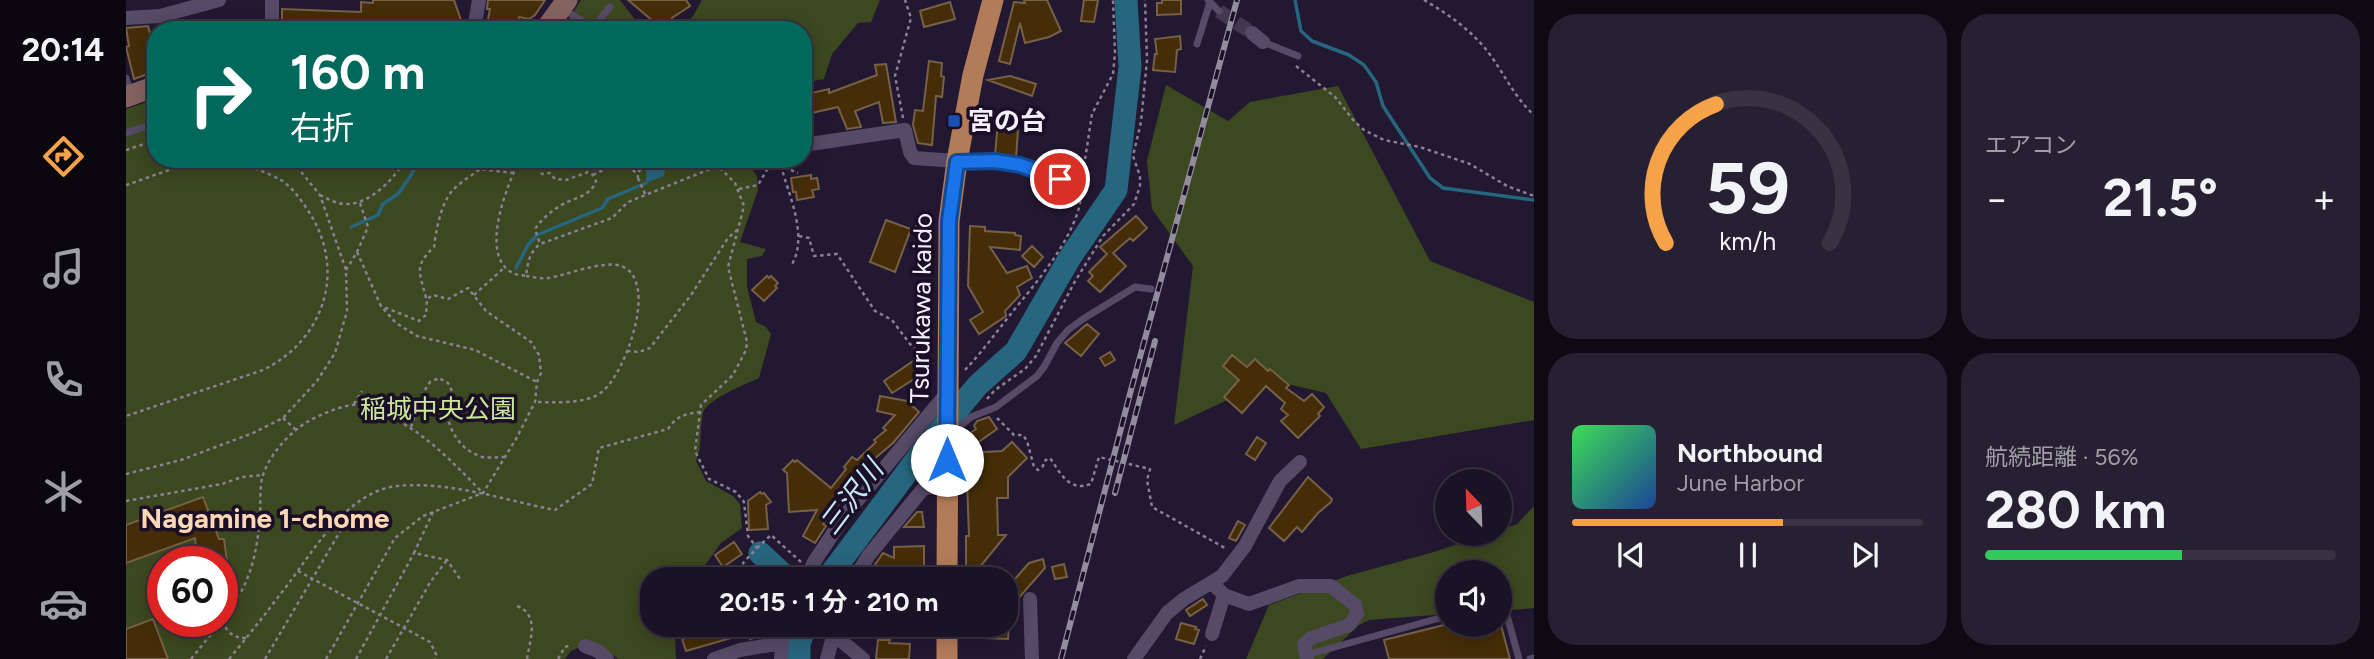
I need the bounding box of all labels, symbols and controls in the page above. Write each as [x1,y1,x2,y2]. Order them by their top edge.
text: 20:14 [22,31,104,69]
text: 160 m [290,42,425,101]
icon: right [175,49,266,140]
place label: 宮の台 [968,105,1046,137]
text: 右折 [290,109,354,147]
marker: 宮の台 [946,113,962,129]
text: エアコン [1985,131,2077,159]
icon: directions [39,132,88,181]
text: 59 [1705,144,1790,231]
pin [1030,149,1090,209]
icon: arrive [1041,160,1079,198]
text: 21.5° [2103,167,2218,229]
text: − [1985,176,2009,222]
text: + [2312,176,2336,222]
street label: Tsurukawa kaido [903,213,939,403]
text: km/h [1719,225,1776,255]
icon: music [39,244,88,293]
icon: phone [39,355,88,404]
park label: 稲城中央公園 [360,393,516,425]
position arrow [910,423,984,497]
text: Northbound [1677,437,1823,469]
text: 航続距離 · 56% [1985,443,2139,471]
water label: 三沢川 [812,451,892,541]
icon: climate [39,467,88,516]
north arrow [1435,469,1512,546]
map controls [1435,469,1512,637]
text: June Harbor [1677,469,1804,497]
text: 280 km [1985,479,2166,541]
district label: Nagamine 1-chome [141,501,389,535]
icon: previous [1612,536,1650,574]
icon: pause [1729,536,1767,574]
icon: next [1846,536,1884,574]
speed limit sign: 60 [147,546,238,637]
button: sound [1435,560,1512,637]
icon: car [39,579,88,628]
text: 20:15 · 1 分 · 210 m [720,586,938,618]

